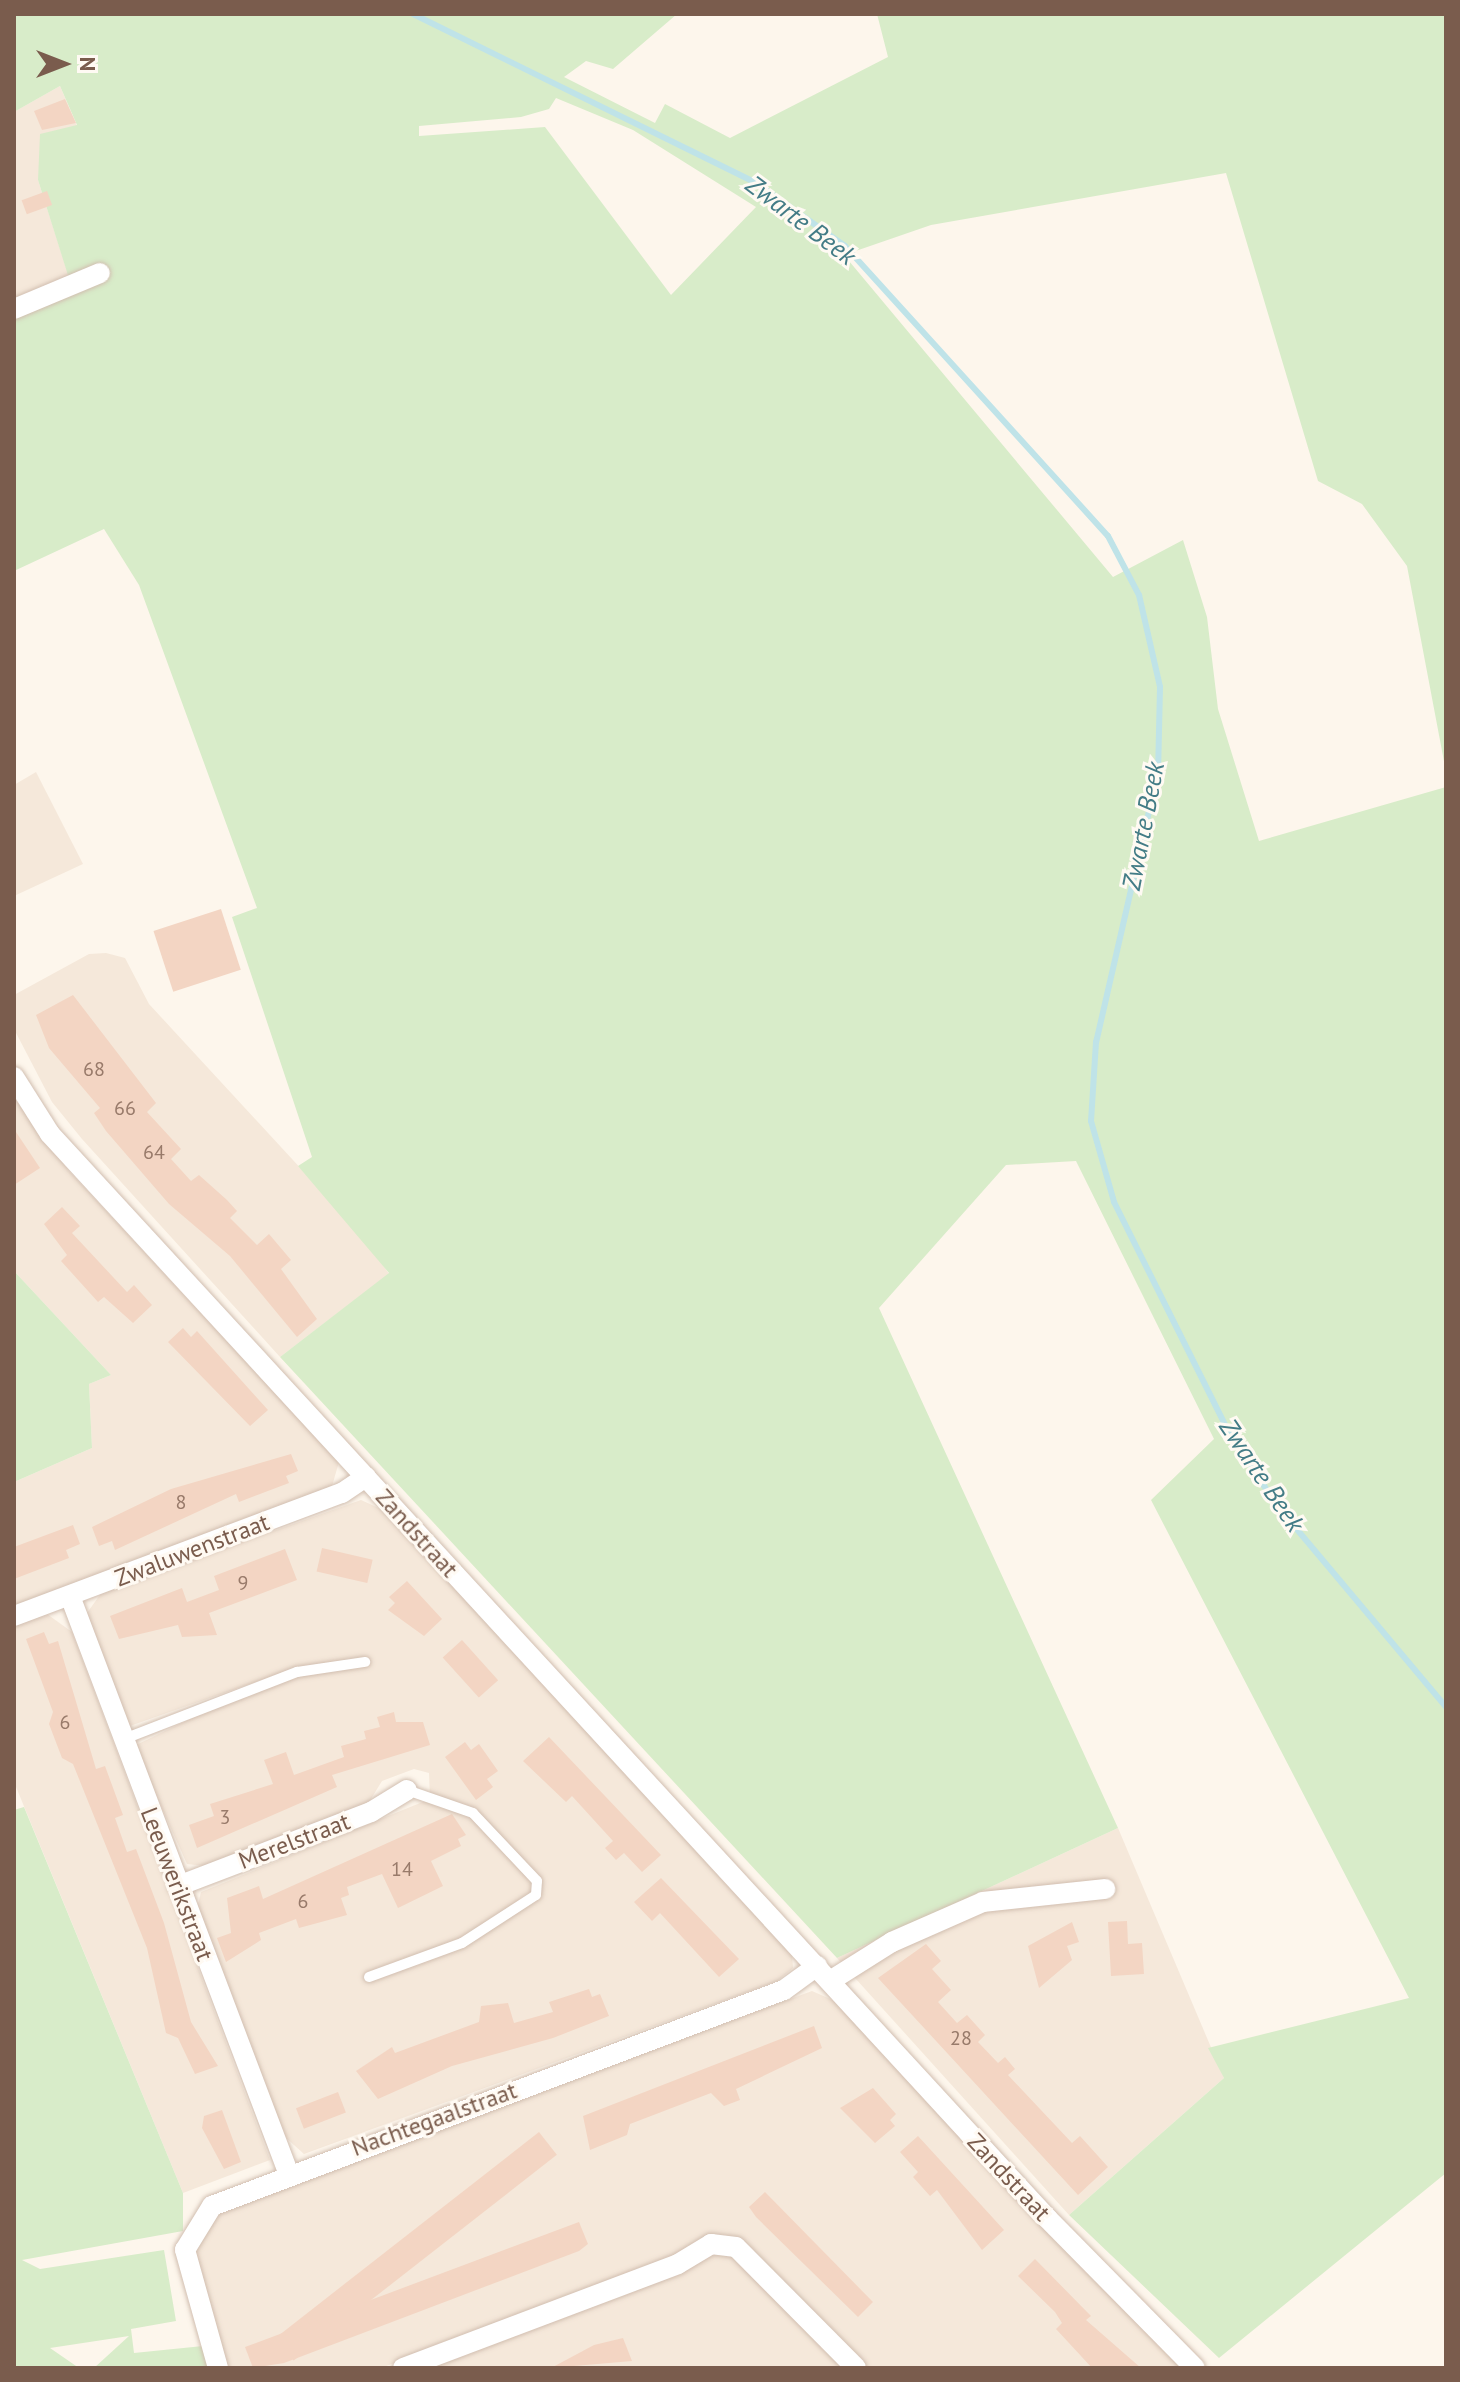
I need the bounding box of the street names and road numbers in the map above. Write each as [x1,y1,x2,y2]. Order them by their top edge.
street label: Zandstraat [370,1483,464,1583]
street label: Zwaluwenstraat [111,1507,273,1593]
street label: Leeuwerikstraat [135,1803,219,1965]
street label: Merelstraat [234,1807,354,1875]
street label: Nachtegaalstraat [347,2076,521,2162]
street label: Zandstraat [961,2127,1057,2227]

